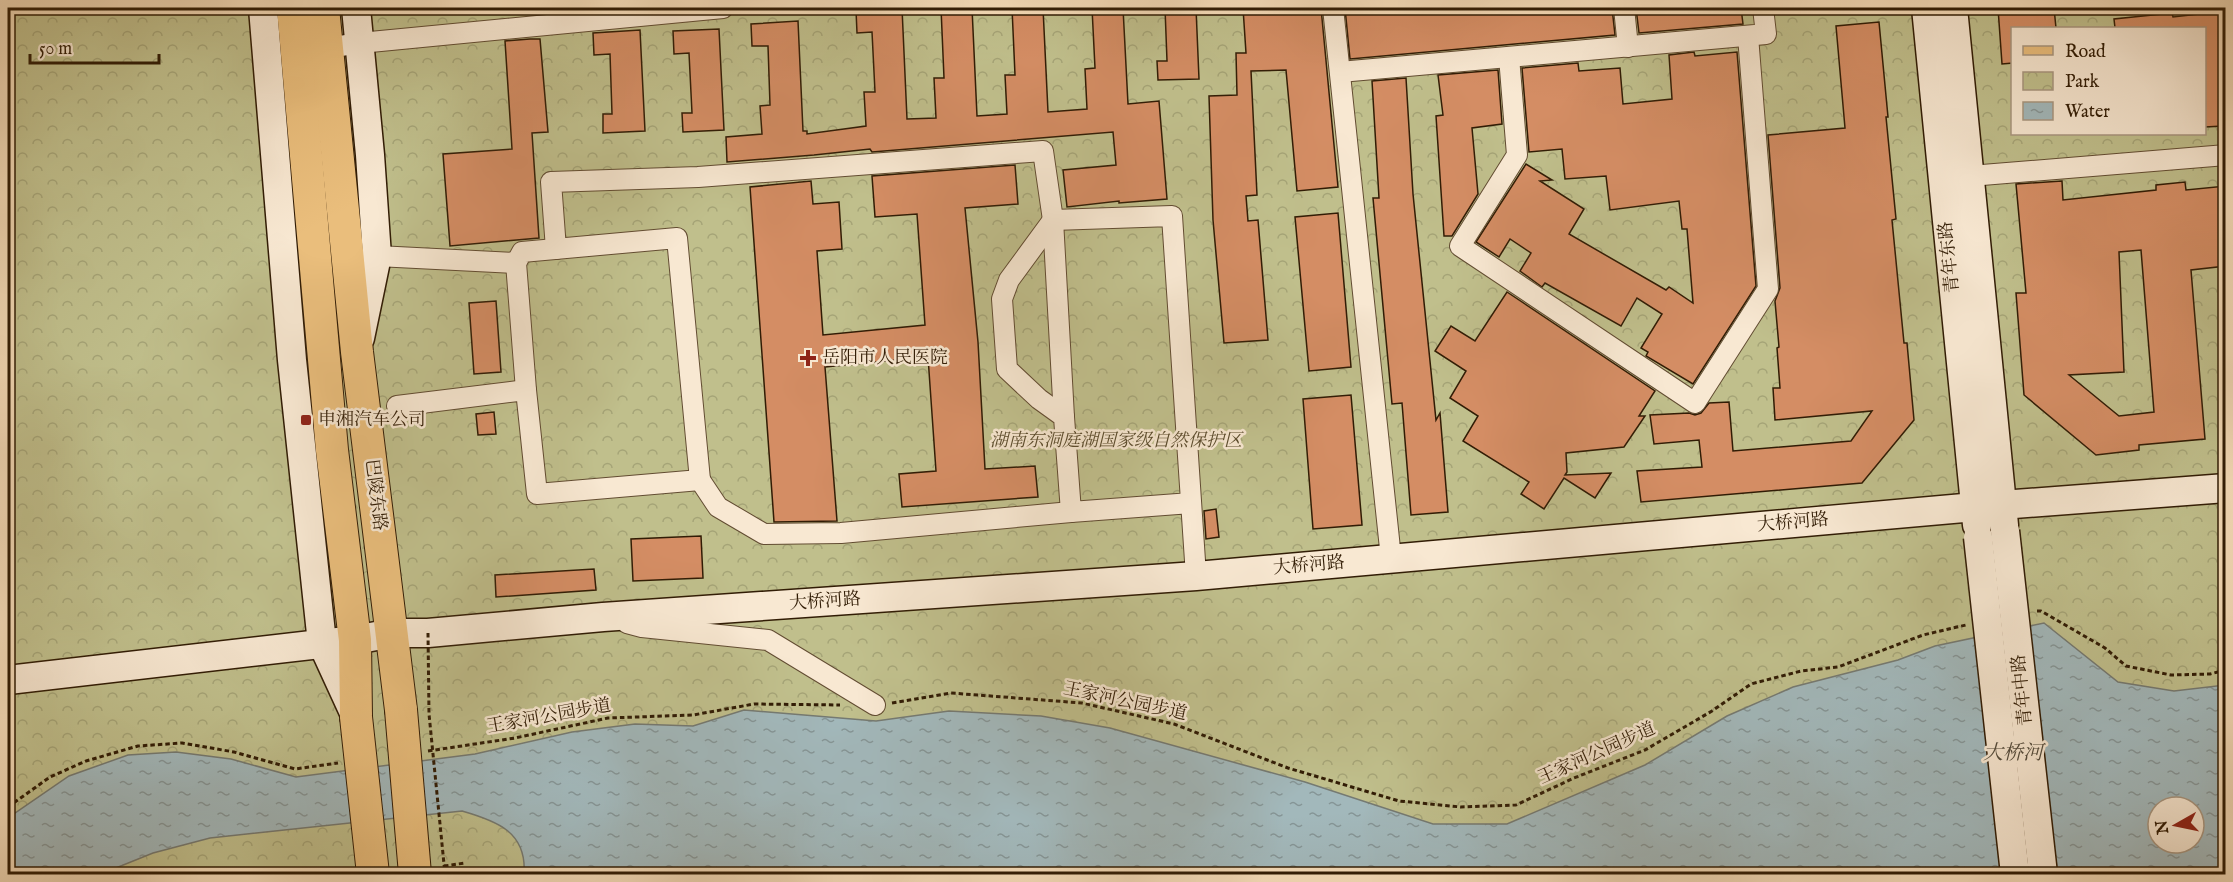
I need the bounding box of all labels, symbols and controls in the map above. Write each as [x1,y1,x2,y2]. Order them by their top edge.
scale bar [30,27,159,65]
legend [2011,27,2206,135]
text: 50 m [39,38,72,61]
text: Road [2065,41,2106,64]
text: Park [2065,71,2100,94]
text: Water [2065,101,2110,124]
street label: 青年东路 [1935,220,1965,294]
place label: 岳阳市人民医院 [822,347,948,370]
marker: 岳阳市人民医院 [799,349,817,367]
place label: 申湘汽车公司 [318,409,426,432]
marker: 申湘汽车公司 [299,413,313,427]
park label: 湖南东洞庭湖国家级自然保护区 [990,430,1244,453]
street label: 巴陵东路 [359,458,391,532]
street label: 大桥河路 [1756,508,1830,538]
street label: 大桥河路 [1272,551,1346,581]
street label: 大桥河路 [788,588,862,616]
street label: 青年中路 [2008,653,2038,727]
street label: 王家河公园步道 [1061,678,1189,726]
street label: 王家河公园步道 [485,695,613,739]
street label: 王家河公园步道 [1535,718,1659,790]
water label: 大桥河 [1983,741,2046,766]
north arrow [2146,795,2206,855]
text: N [2152,818,2174,836]

